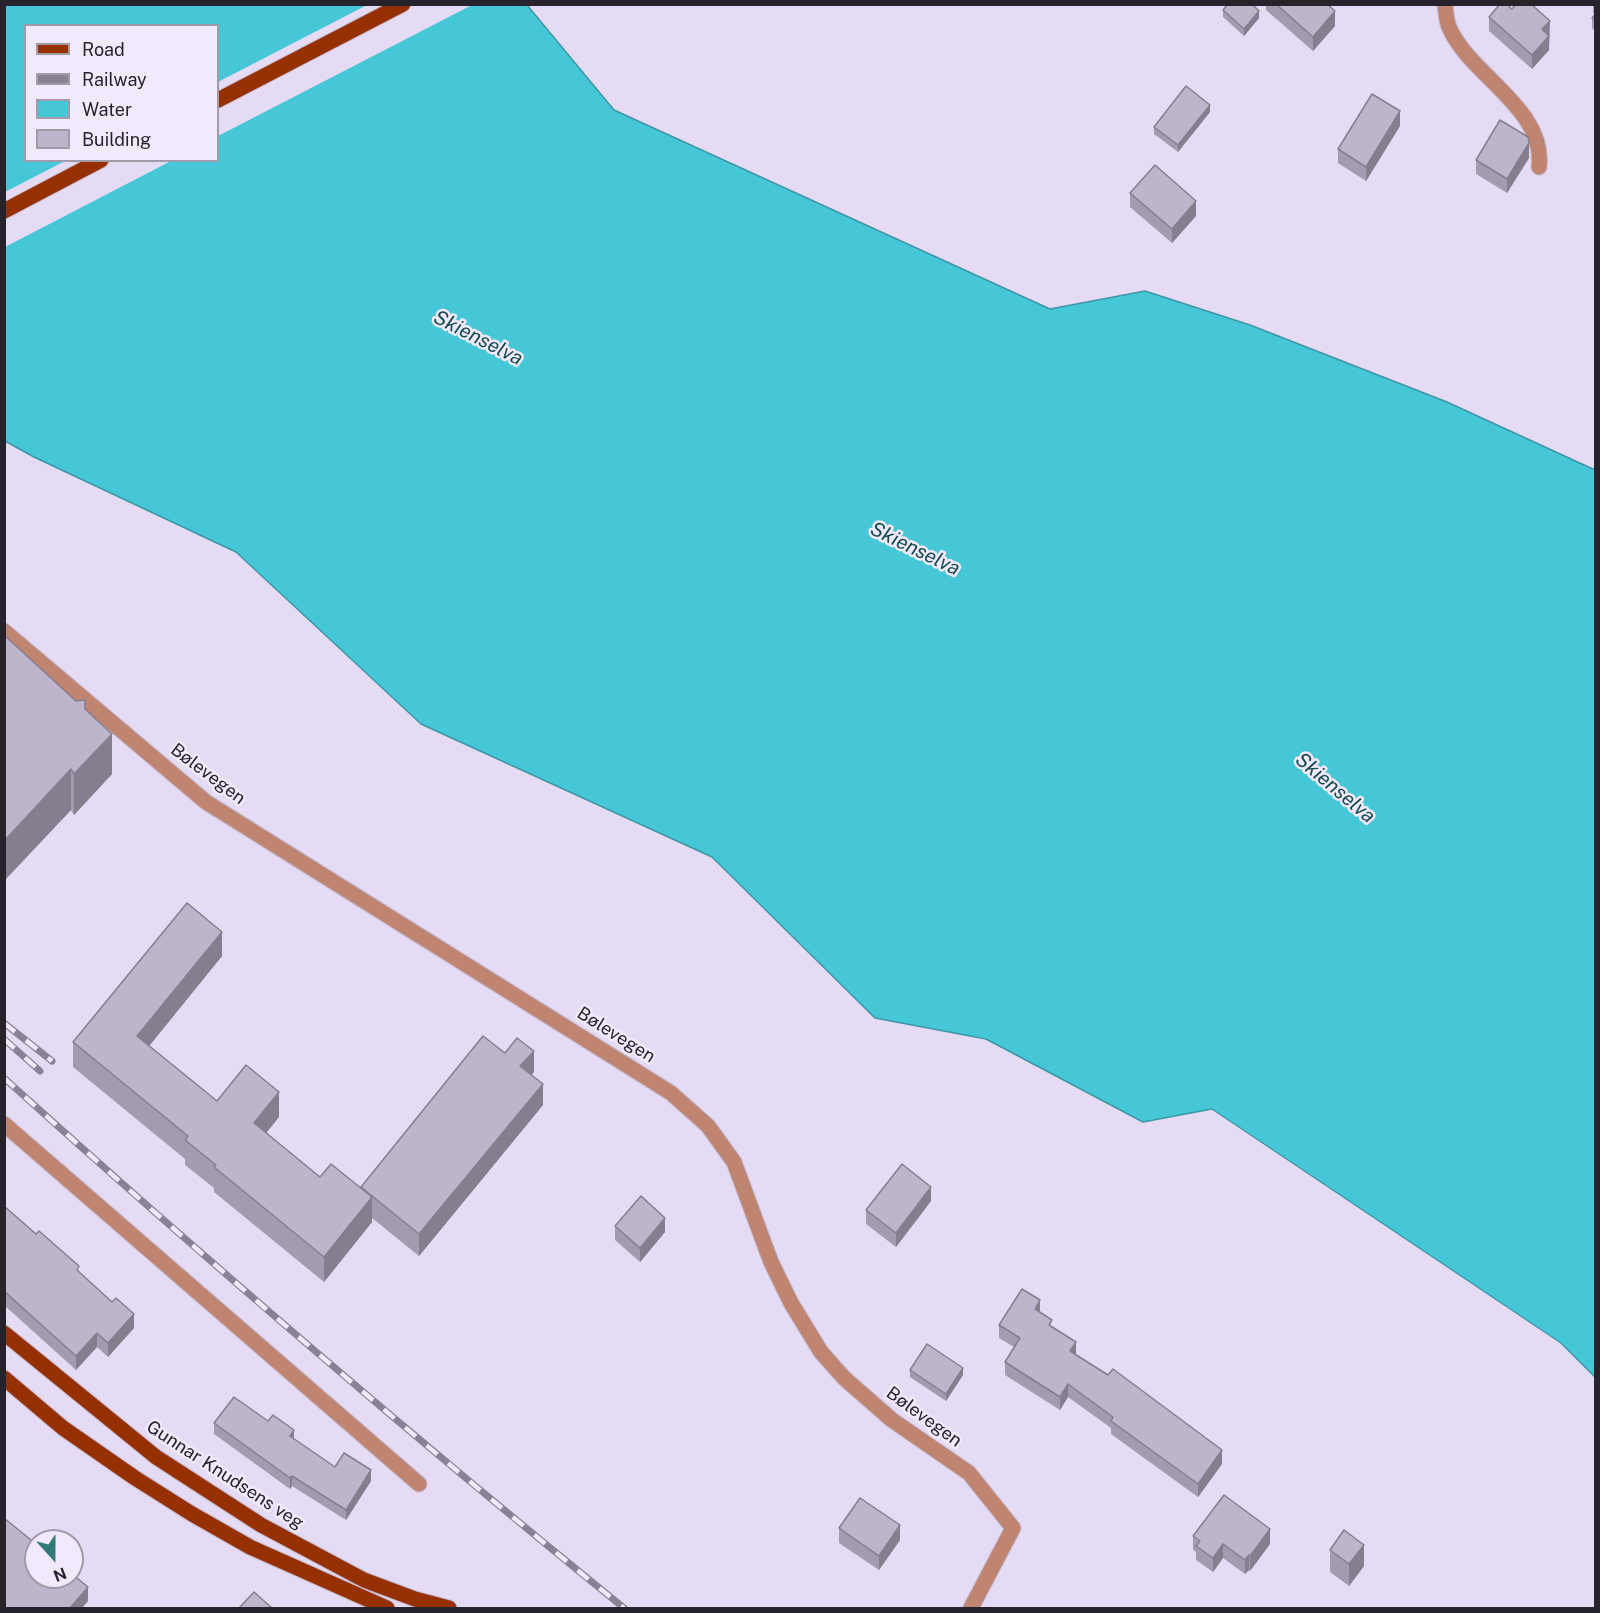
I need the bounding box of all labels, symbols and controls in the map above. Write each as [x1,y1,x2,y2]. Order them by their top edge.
legend [24,24,219,162]
text: Road [82,39,125,60]
text: Railway [82,69,147,90]
text: Water [82,99,132,120]
text: Building [82,129,151,150]
water label: Skienselva [429,305,527,371]
water label: Skienselva [866,517,964,581]
street label: Bølevegen [166,739,250,809]
water label: Skienselva [1290,748,1380,828]
street label: Bølevegen [573,1002,659,1068]
street label: Bølevegen [882,1382,966,1452]
street label: Gunnar Knudsens veg [142,1416,308,1534]
north arrow [24,1529,84,1589]
text: N [51,1563,69,1586]

